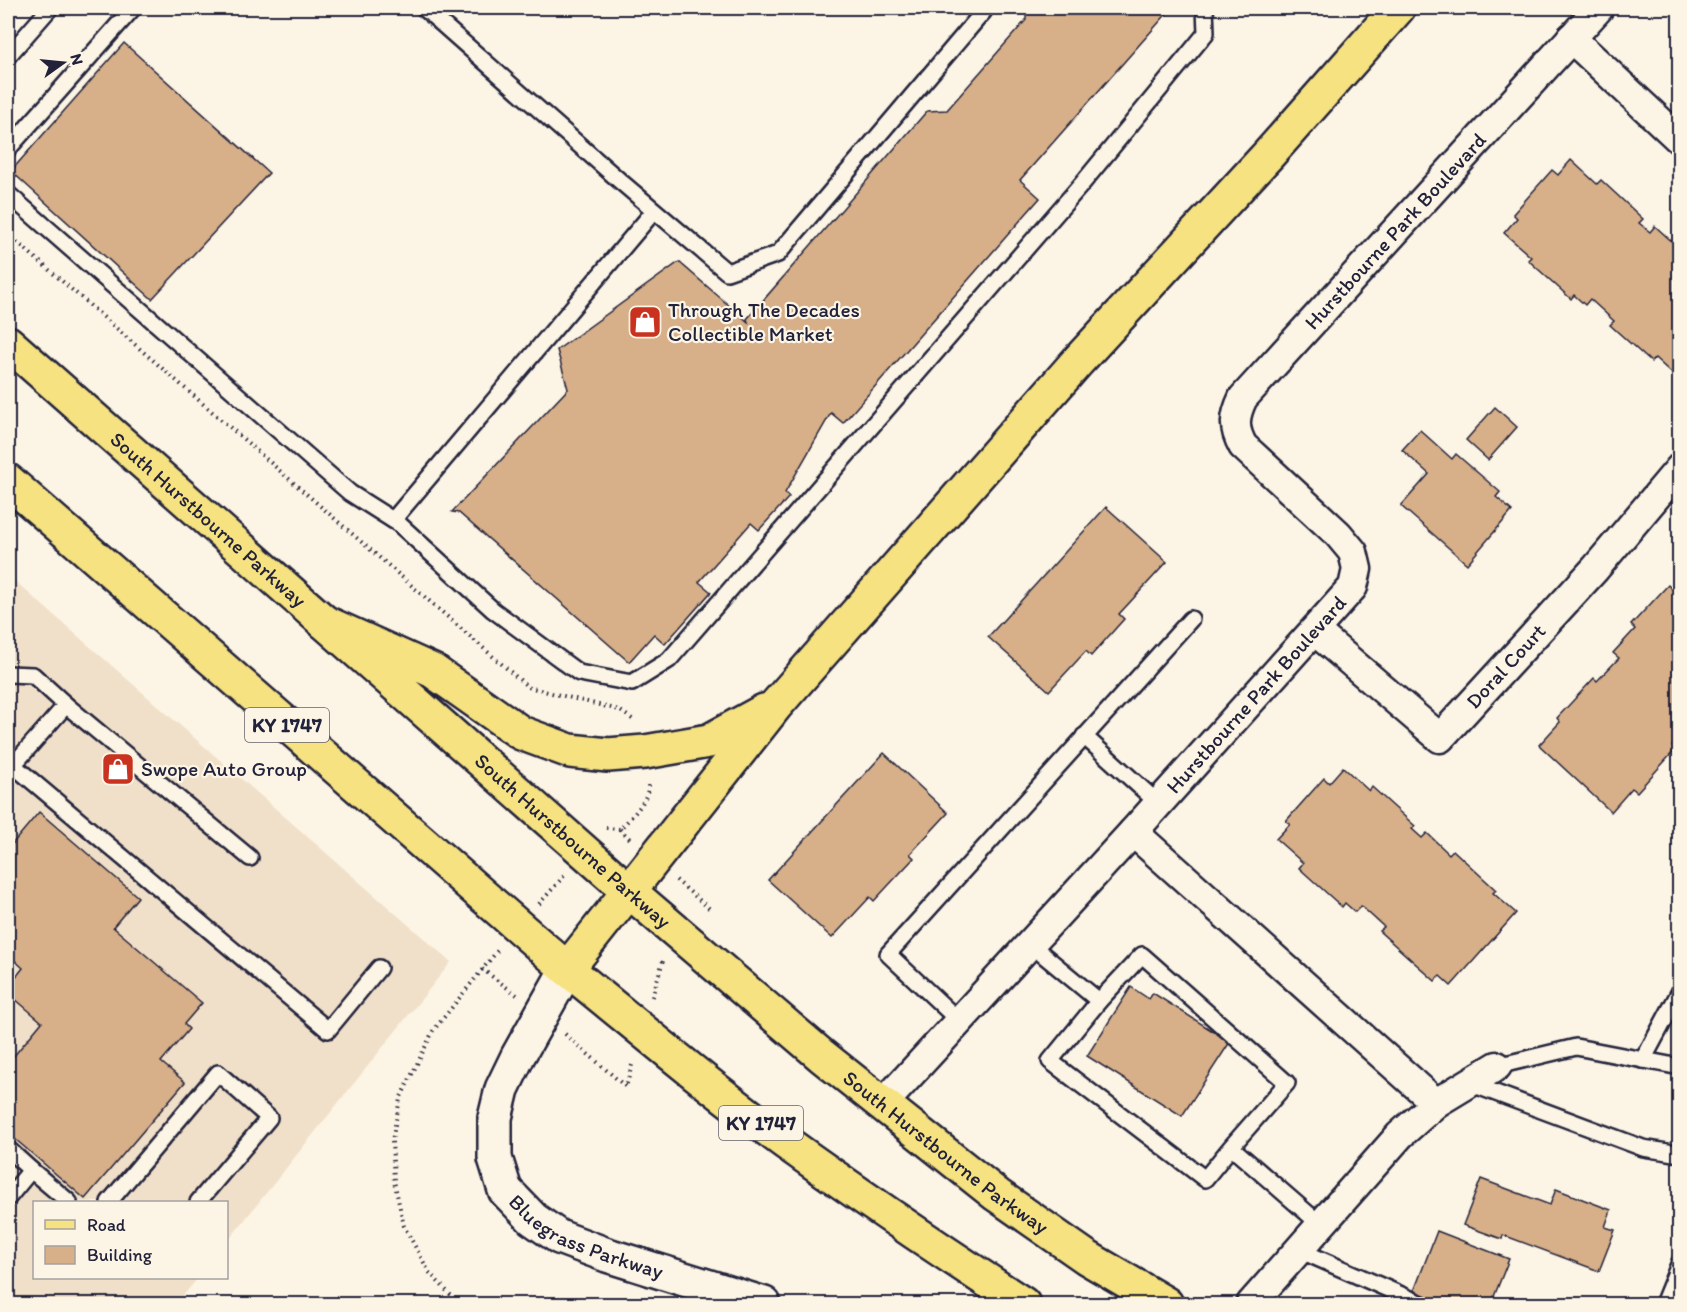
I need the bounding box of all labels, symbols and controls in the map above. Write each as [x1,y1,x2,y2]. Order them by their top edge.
north arrow [33,33,93,93]
text: N [66,52,88,67]
street label: Hurstbourne Park Boulevard [1299,127,1491,334]
place label: Through The Decades Collectible Market [668,297,860,346]
shop icon: Through The Decades Collectible Market [627,304,663,340]
street label: South Hurstbourne Parkway [105,426,312,612]
street label: Hurstbourne Park Boulevard [1161,590,1352,798]
street label: Doral Court [1460,618,1551,713]
road number: KY 1747 [245,708,329,742]
street label: South Hurstbourne Parkway [470,748,676,933]
shop icon: Swope Auto Group [100,751,136,787]
place label: Swope Auto Group [141,756,307,781]
street label: South Hurstbourne Parkway [838,1065,1054,1239]
road number: KY 1747 [719,1106,803,1140]
street label: Bluegrass Parkway [504,1189,667,1284]
legend [33,1201,228,1279]
text: Road [87,1214,126,1236]
text: Building [87,1244,153,1266]

